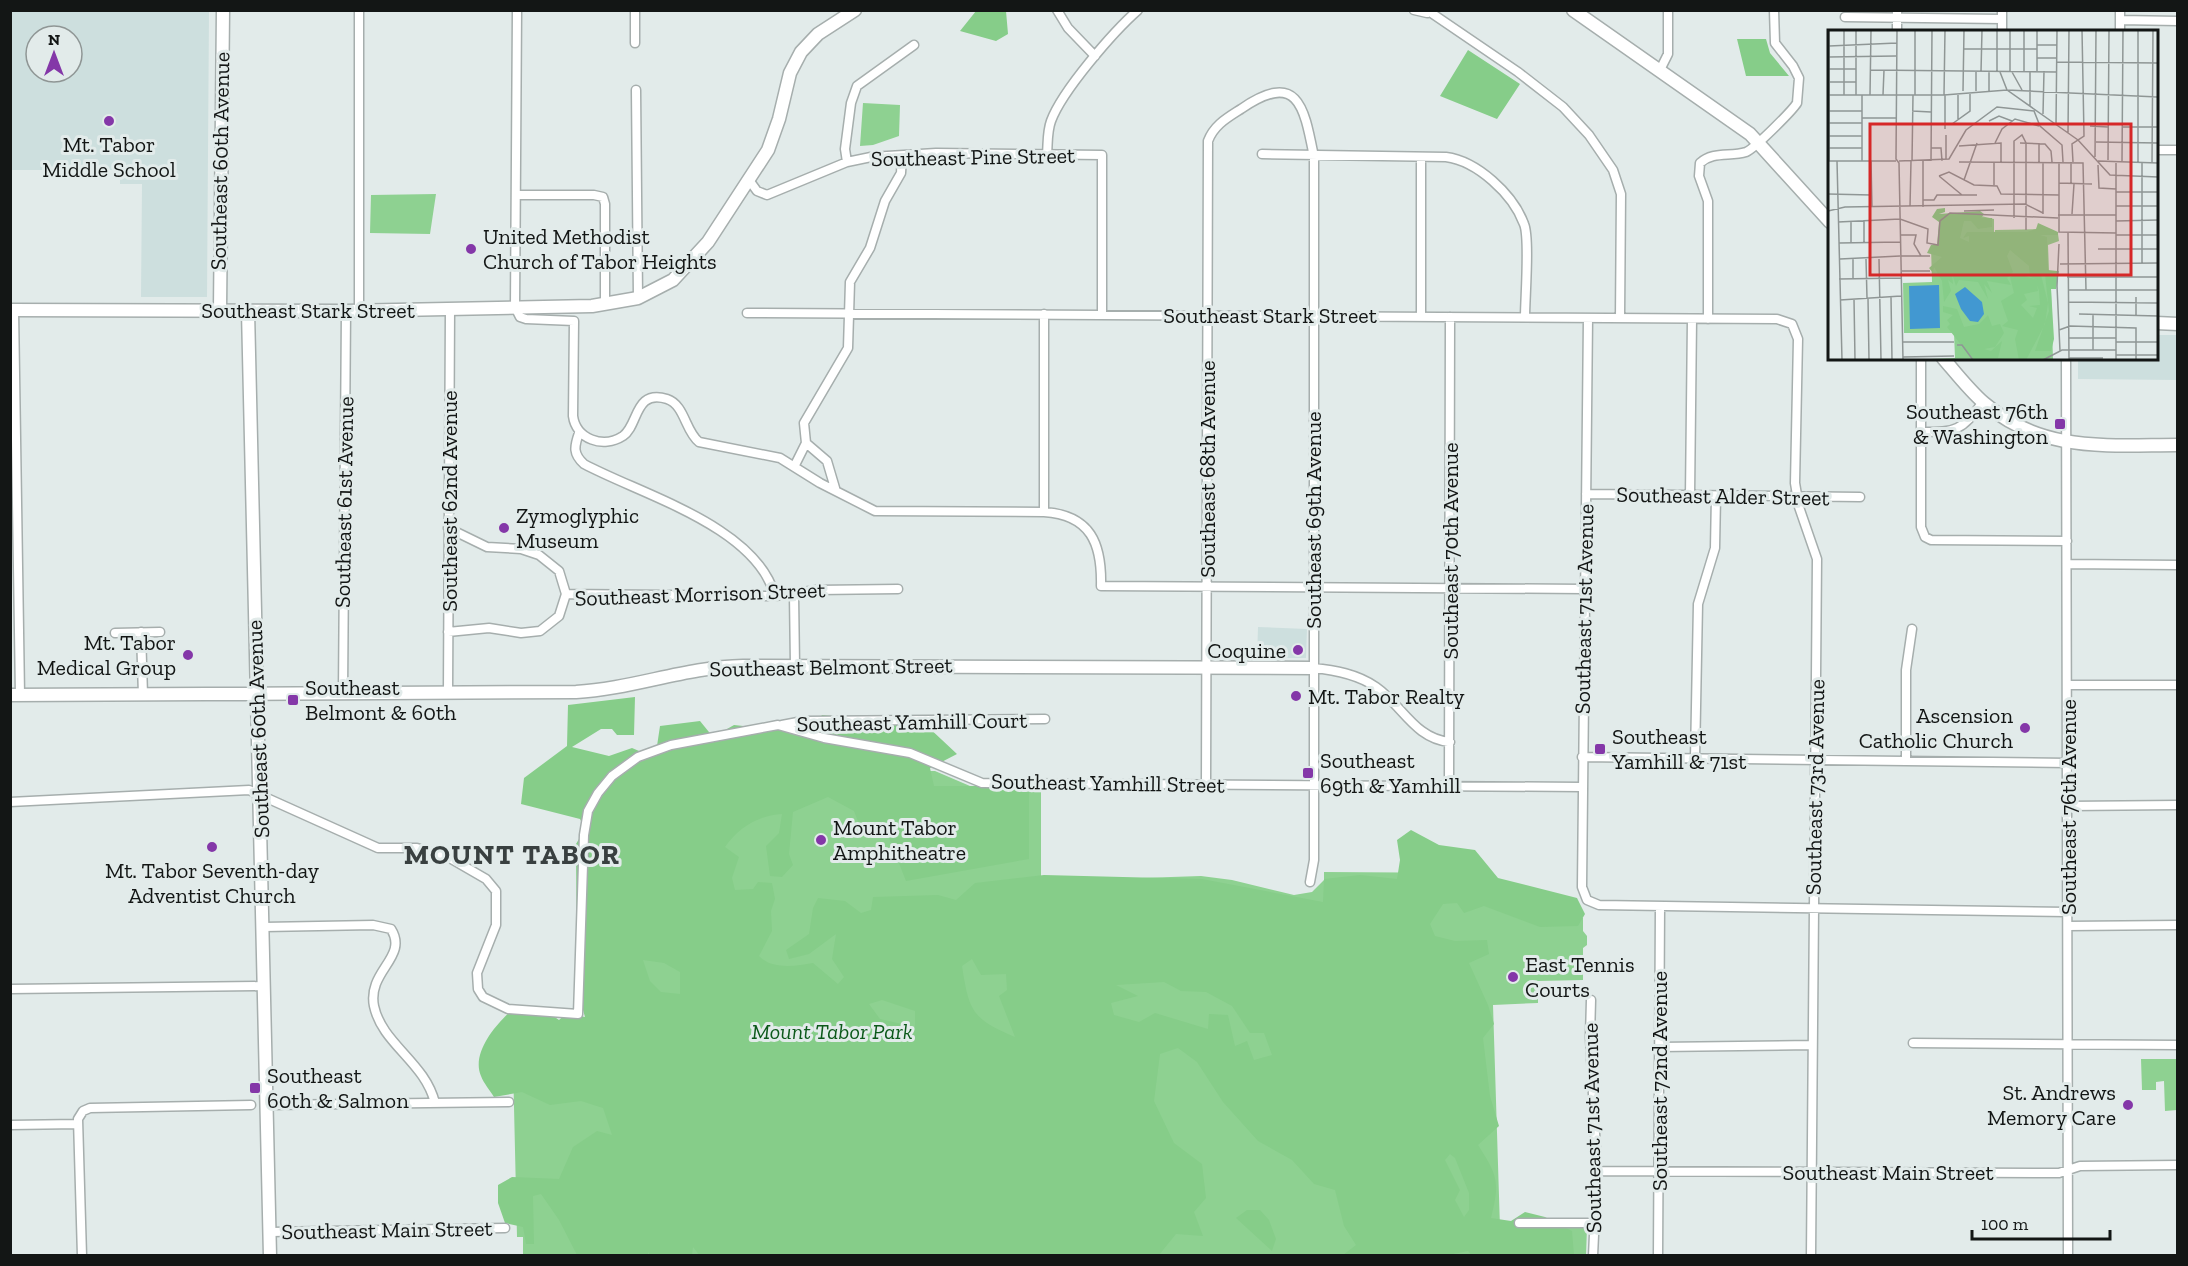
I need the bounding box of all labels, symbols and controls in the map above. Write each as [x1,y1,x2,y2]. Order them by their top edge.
north arrow [24,24,84,84]
text: N [48,30,60,49]
inset map [1828,30,2158,360]
street label: Southeast 60th Avenue [205,52,235,270]
marker: Mt. Tabor Middle School [102,114,116,128]
place label: Mt. Tabor Middle School [42,131,176,183]
street label: Southeast Pine Street [871,142,1076,172]
place label: United Methodist Church of Tabor Heights [483,223,717,275]
marker: United Methodist Church of Tabor Heights [464,242,478,256]
street label: Southeast Stark Street [201,297,416,324]
street label: Southeast Stark Street [1163,302,1378,329]
street label: Southeast 68th Avenue [1194,360,1221,578]
street label: Southeast 62nd Avenue [436,390,463,612]
street label: Southeast 61st Avenue [329,396,359,608]
place label: Southeast 76th & Washington [1906,398,2049,450]
street label: Southeast 69th Avenue [1300,411,1327,629]
marker: Southeast 76th & Washington [2053,417,2067,431]
street label: Southeast 70th Avenue [1437,443,1464,659]
street label: Southeast Alder Street [1616,481,1831,511]
place label: Zymoglyphic Museum [516,502,639,554]
street label: Southeast 71st Avenue [1569,504,1599,714]
marker: Zymoglyphic Museum [497,521,511,535]
street label: Southeast Morrison Street [574,576,827,612]
street label: Southeast 60th Avenue [241,619,275,839]
place label: Mt. Tabor Medical Group [37,629,176,681]
place label: Coquine [1207,637,1286,664]
marker: Coquine [1291,643,1305,657]
marker: Mt. Tabor Medical Group [181,648,195,662]
street label: Southeast Belmont Street [709,651,954,683]
place label: Southeast Belmont & 60th [305,674,457,726]
street label: Southeast 73rd Avenue [1800,679,1830,895]
place label: Mt. Tabor Realty [1308,683,1465,710]
marker: Mt. Tabor Realty [1289,689,1303,703]
marker: Southeast Belmont & 60th [286,693,300,707]
street label: Southeast 76th Avenue [2055,699,2082,915]
place label: Ascension Catholic Church [1859,702,2014,754]
street label: Southeast Yamhill Court [796,706,1028,738]
marker: Ascension Catholic Church [2018,721,2032,735]
place label: Southeast Yamhill & 71st [1611,723,1747,775]
marker: Southeast Yamhill & 71st [1593,742,1607,756]
place label: Southeast 69th & Yamhill [1320,747,1461,799]
marker: Southeast 69th & Yamhill [1301,766,1315,780]
street label: Southeast Yamhill Street [991,767,1226,799]
place label: Mount Tabor Amphitheatre [833,814,966,866]
marker: Mount Tabor Amphitheatre [814,833,828,847]
district label: MOUNT TABOR [404,838,620,871]
marker: Mt. Tabor Seventh-day Adventist Church [205,840,219,854]
place label: Mt. Tabor Seventh-day Adventist Church [105,857,320,909]
place label: East Tennis Courts [1525,951,1635,1003]
marker: East Tennis Courts [1506,970,1520,984]
street label: Southeast 72nd Avenue [1646,971,1673,1191]
park label: Mount Tabor Park [751,1018,913,1045]
street label: Southeast 71st Avenue [1577,1023,1607,1233]
place label: Southeast 60th & Salmon [267,1062,409,1114]
place label: St. Andrews Memory Care [1987,1079,2116,1131]
marker: Southeast 60th & Salmon [248,1081,262,1095]
marker: St. Andrews Memory Care [2121,1098,2135,1112]
street label: Southeast Main Street [1782,1159,1994,1186]
scale bar [1972,1203,2110,1241]
text: 100 m [1981,1213,2029,1235]
street label: Southeast Main Street [281,1215,494,1245]

